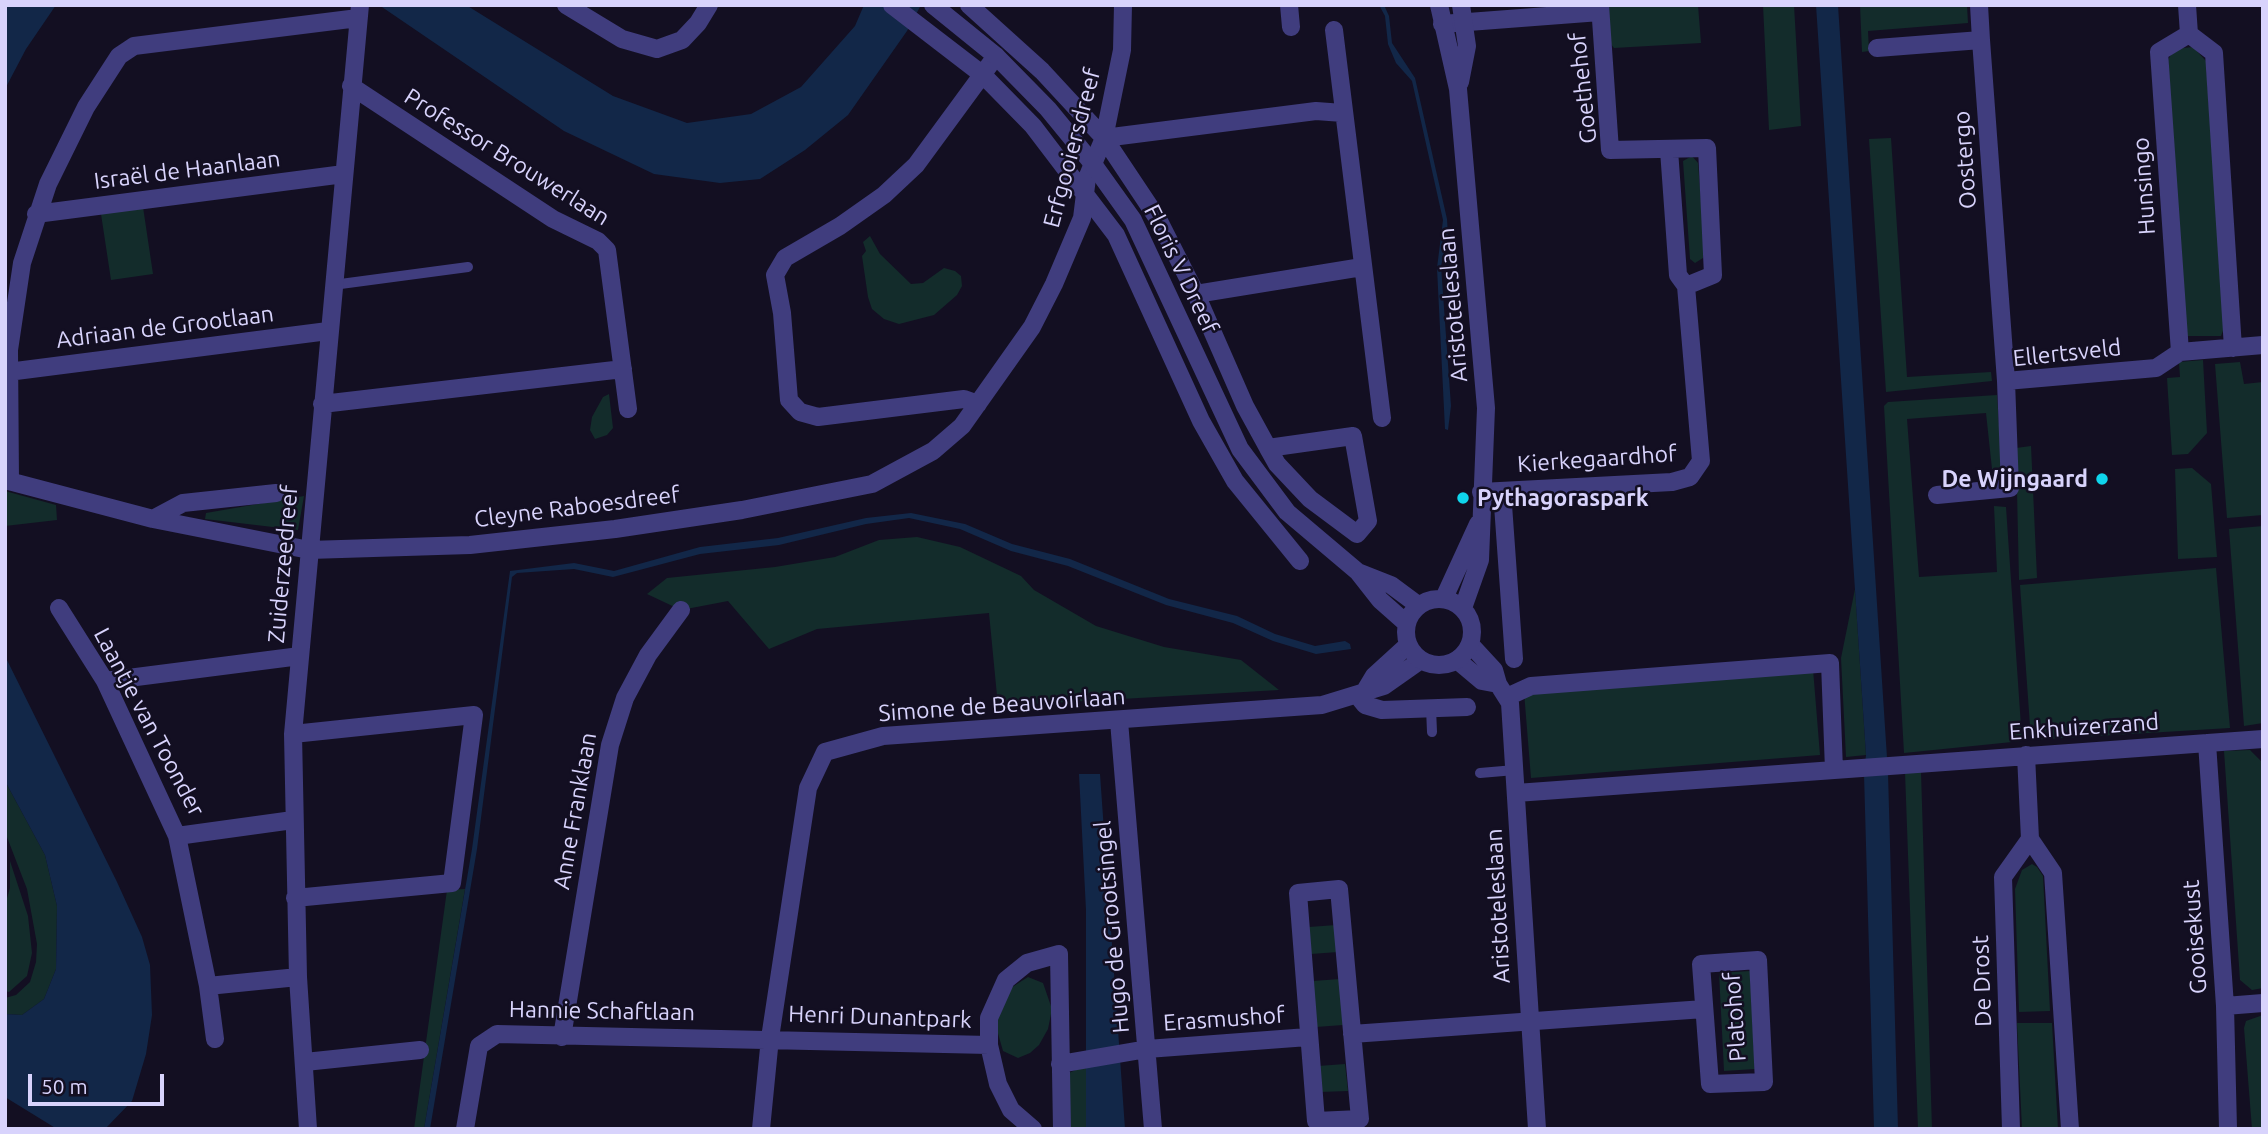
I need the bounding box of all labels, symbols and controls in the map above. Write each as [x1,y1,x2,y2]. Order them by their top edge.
street label: Goethehof [1563,31,1603,145]
street label: Erfgooiersdreef [1037,65,1107,231]
street label: Professor Brouwerlaan [399,83,615,231]
street label: Oostergo [1948,110,1982,210]
street label: Hunsingo [2127,136,2161,236]
street label: Israël de Haanlaan [92,145,282,195]
street label: Floris V Dreef [1138,200,1224,338]
street label: Aristoteleslaan [1433,227,1473,383]
street label: Adriaan de Grootlaan [55,300,275,354]
street label: Ellertsveld [2011,334,2123,372]
street label: Kierkegaardhof [1516,440,1678,478]
place label: De Wijngaard [1942,465,2088,493]
marker: De Wijngaard [2094,471,2110,487]
street label: Cleyne Raboesdreef [473,481,681,533]
street label: Zuiderzeedreef [262,484,304,644]
place label: Pythagoraspark [1477,484,1649,512]
marker: Pythagoraspark [1455,490,1471,506]
street label: Laantje van Toonder [88,623,210,821]
street label: Simone de Beauvoirlaan [878,683,1126,727]
street label: Enkhuizerzand [2008,708,2160,746]
street label: Anne Franklaan [548,730,602,892]
street label: Hugo de Grootsingel [1089,820,1135,1034]
street label: Aristoteleslaan [1480,828,1516,984]
street label: Gooisekust [2177,879,2213,995]
street label: De Drost [1967,935,1997,1027]
street label: Platohof [1718,971,1752,1063]
street label: Hannie Schaftlaan [509,996,695,1026]
street label: Henri Dunantpark [788,1000,972,1034]
street label: Erasmushof [1162,1001,1286,1037]
scale bar [32,1060,168,1104]
text: 50 m [41,1074,88,1098]

